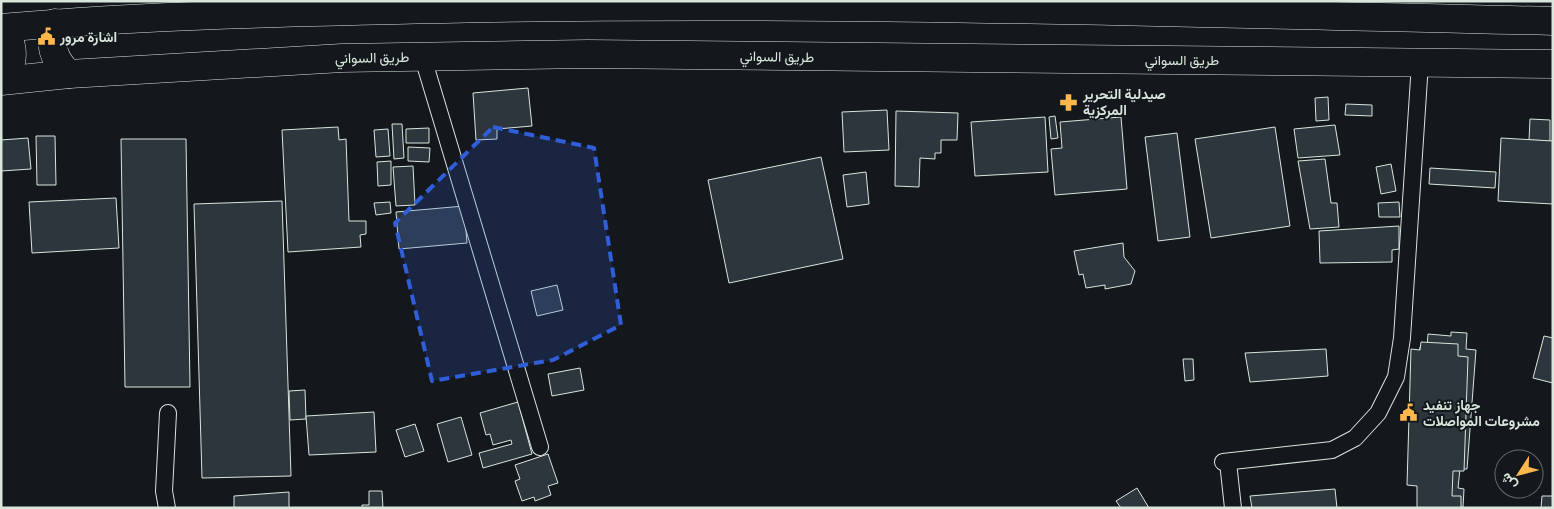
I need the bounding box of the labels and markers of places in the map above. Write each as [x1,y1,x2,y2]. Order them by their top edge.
public building icon: اشارة مرور [36,27,56,47]
place label: اشارة مرور [59,29,117,46]
place label: صيدلية التحرير المركزية [1082,86,1166,119]
pharmacy icon: صيدلية التحرير المركزية [1059,92,1079,112]
place label: جهاز تنفيد مشروعات المواصلات [1423,397,1540,430]
public building icon: جهاز تنفيد مشروعات المواصلات [1399,403,1419,423]

